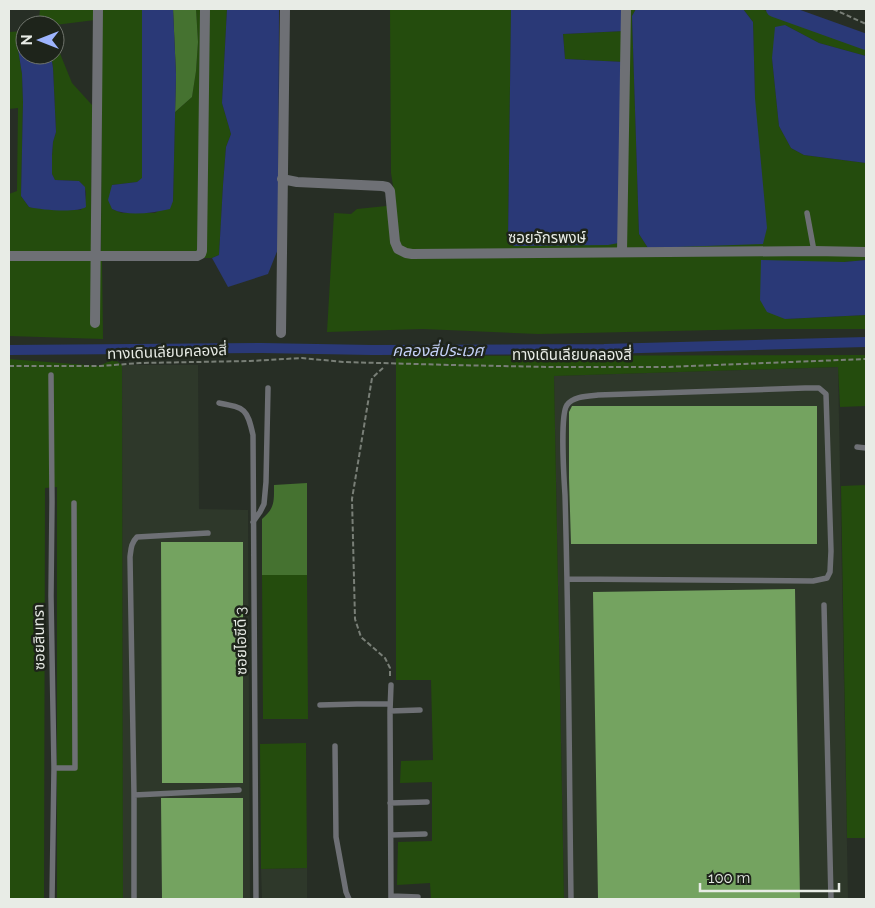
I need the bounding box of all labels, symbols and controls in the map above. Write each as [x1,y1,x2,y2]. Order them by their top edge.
north arrow [15,15,65,65]
text: N [19,35,35,45]
street label: ซอยจักรพงษ์ [508,229,587,247]
street label: ทางเดินเลียบคลองสี่ [107,339,228,363]
water label: คลองสี่ประเวศ [392,339,486,360]
street label: ทางเดินเลียบคลองสี่ [512,344,632,364]
street label: ซอยสินทรา [29,604,49,670]
street label: ซอยไอซีดี 3 [231,607,251,675]
scale bar [700,860,839,892]
text: 100 m [708,869,750,887]

